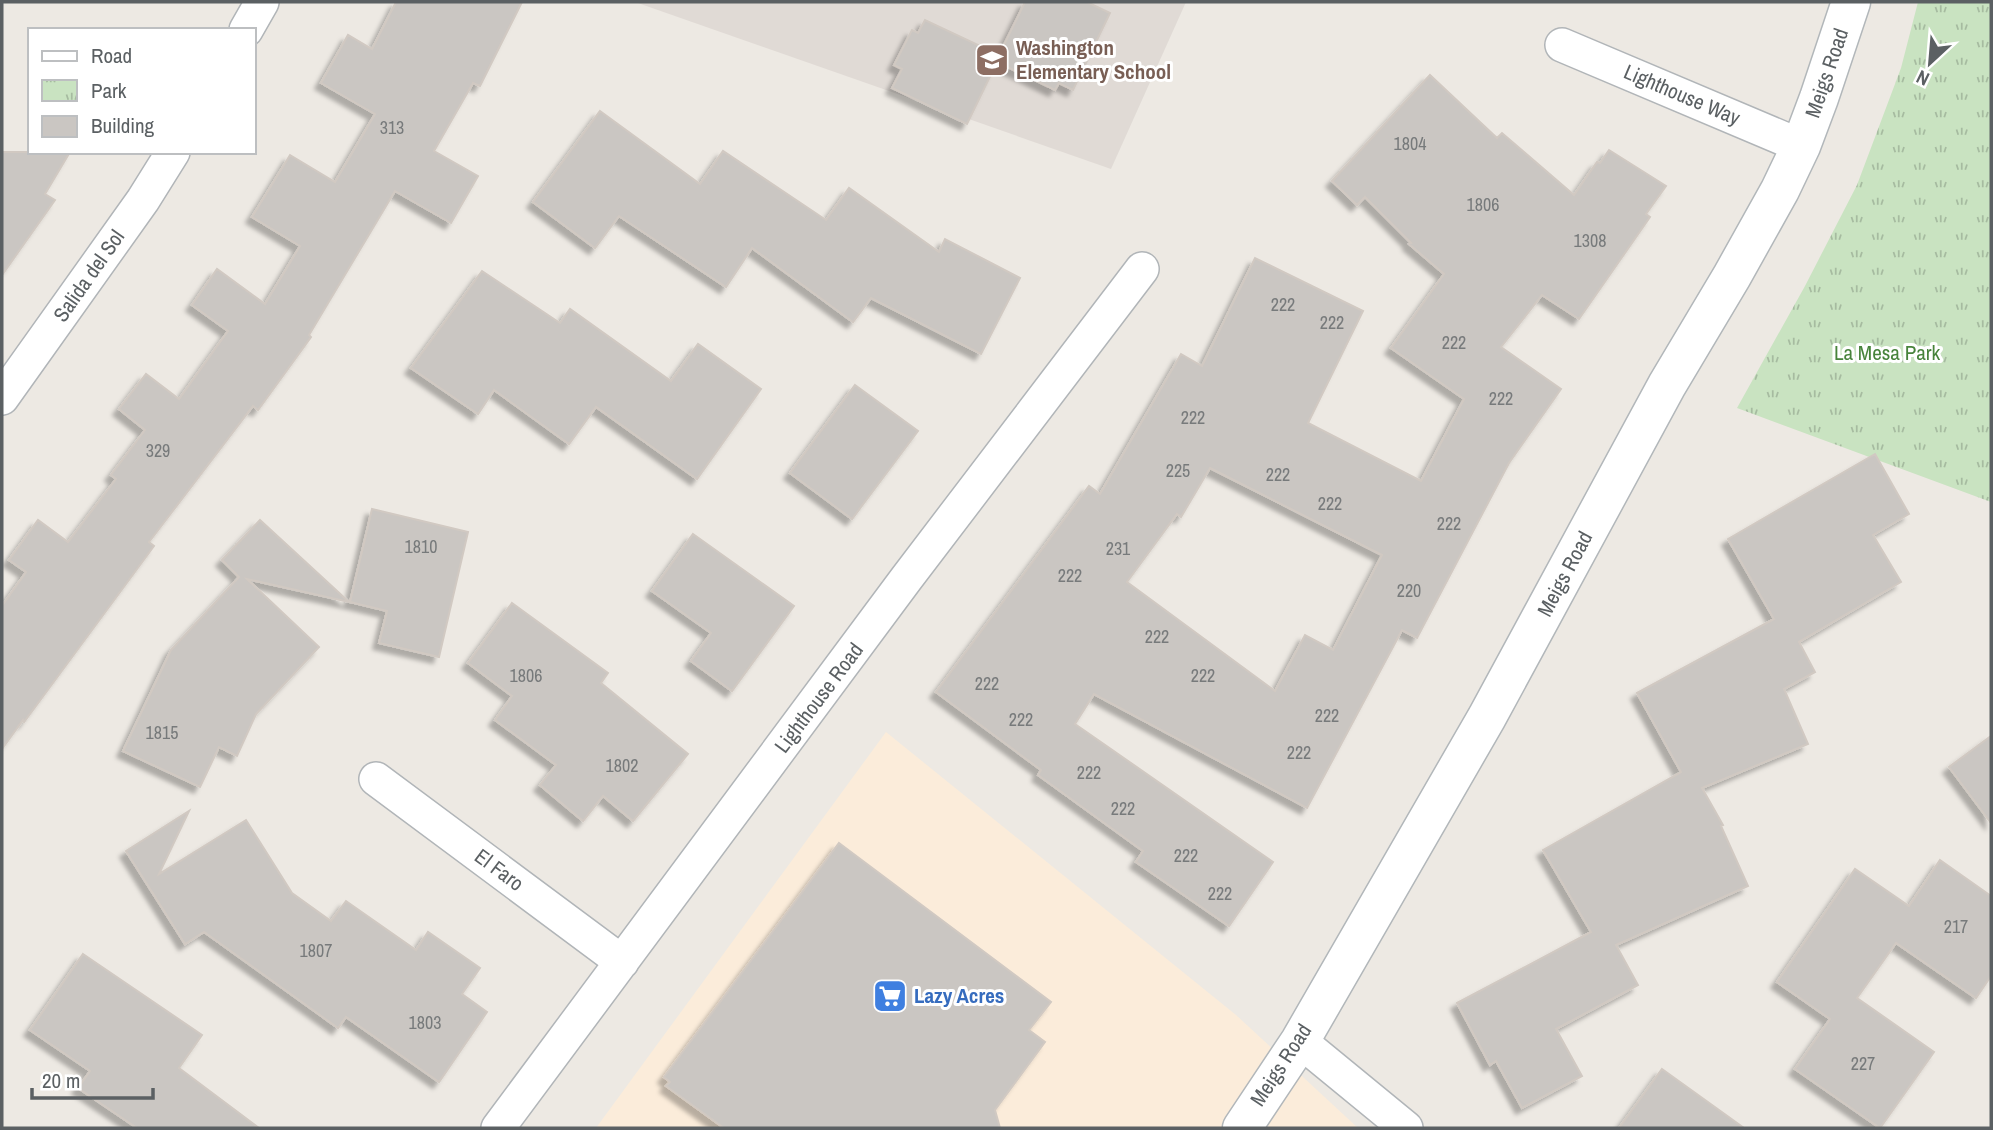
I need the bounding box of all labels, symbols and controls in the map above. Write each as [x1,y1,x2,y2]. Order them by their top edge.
street label: Meigs Road [1798,24,1855,121]
legend [28,28,256,154]
north arrow [1895,28,1965,98]
place label: Washington Elementary School [1016,33,1171,86]
text: Road [91,41,132,70]
school or university icon: Washington Elementary School [973,41,1011,79]
street label: Lighthouse Way [1620,57,1745,132]
text: N [1912,64,1933,92]
text: Park [91,76,127,105]
text: Building [91,111,155,140]
house number: 313 [380,115,404,140]
house number: 1804 [1394,131,1426,156]
house number: 1806 [1467,192,1499,217]
street label: Salida del Sol [46,224,131,328]
house number: 1308 [1574,228,1606,253]
house number: 222 [1271,292,1295,317]
house number: 222 [1320,310,1344,335]
house number: 222 [1442,330,1466,355]
park label: La Mesa Park [1834,338,1941,367]
house number: 222 [1489,386,1513,411]
house number: 222 [1181,405,1205,430]
house number: 329 [146,438,170,463]
house number: 225 [1166,458,1190,483]
house number: 222 [1266,462,1290,487]
house number: 222 [1318,491,1342,516]
house number: 222 [1437,511,1461,536]
street label: Meigs Road [1530,526,1599,622]
house number: 1810 [405,534,437,559]
house number: 231 [1106,536,1131,561]
house number: 222 [1058,563,1082,588]
house number: 220 [1397,578,1421,603]
house number: 222 [1145,624,1169,649]
street label: Lighthouse Road [768,637,870,759]
house number: 1806 [510,663,542,688]
house number: 222 [1191,663,1215,688]
house number: 222 [975,671,999,696]
house number: 222 [1315,703,1339,728]
house number: 222 [1009,707,1033,732]
house number: 1815 [146,720,178,745]
house number: 222 [1287,740,1311,765]
house number: 1802 [606,753,638,778]
house number: 222 [1077,760,1101,785]
house number: 222 [1111,796,1135,821]
street label: El Faro [469,842,530,898]
house number: 222 [1174,843,1198,868]
house number: 222 [1208,881,1232,906]
house number: 217 [1944,914,1968,939]
house number: 1807 [300,938,332,963]
supermarket icon: Lazy Acres [871,977,909,1015]
place label: Lazy Acres [914,981,1004,1010]
house number: 1803 [409,1010,441,1035]
street label: Meigs Road [1243,1018,1318,1112]
house number: 227 [1851,1051,1875,1076]
scale bar [32,1056,152,1100]
text: 20 m [42,1066,80,1095]

